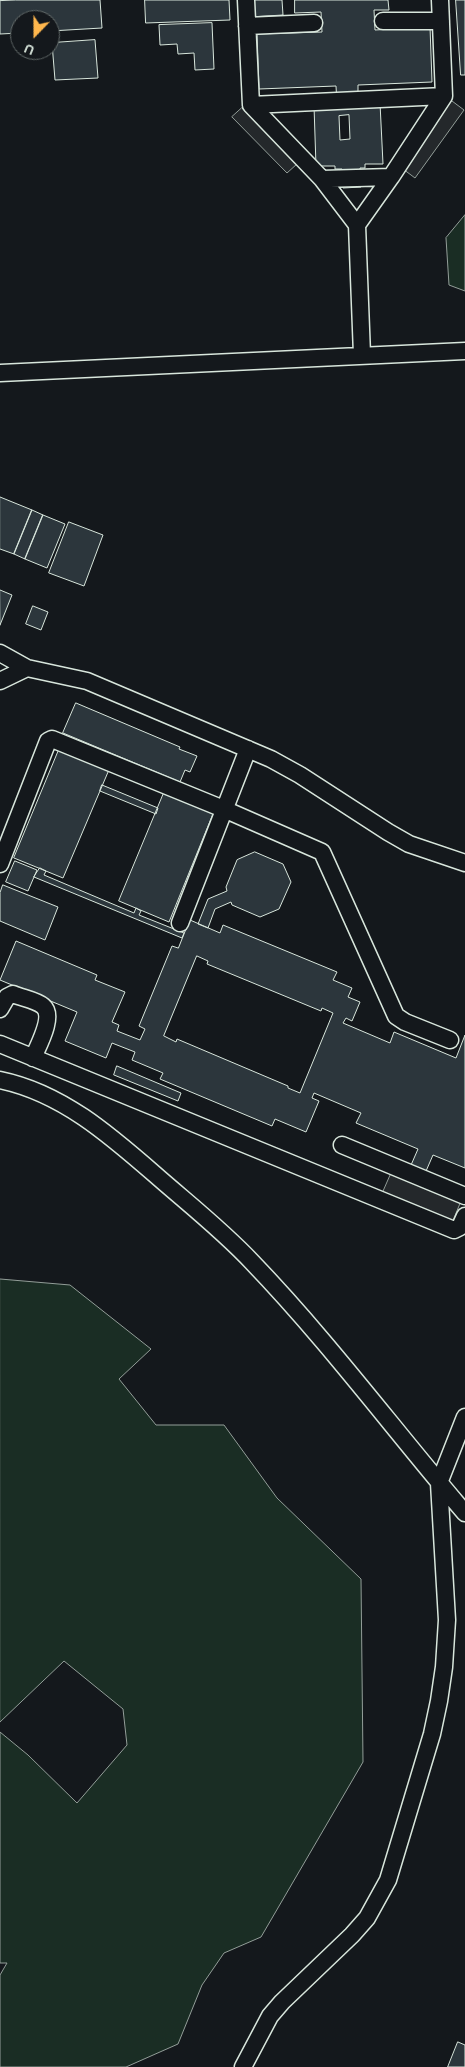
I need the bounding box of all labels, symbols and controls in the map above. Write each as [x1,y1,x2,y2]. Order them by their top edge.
north arrow [10,10,60,60]
text: U [22,39,37,58]

